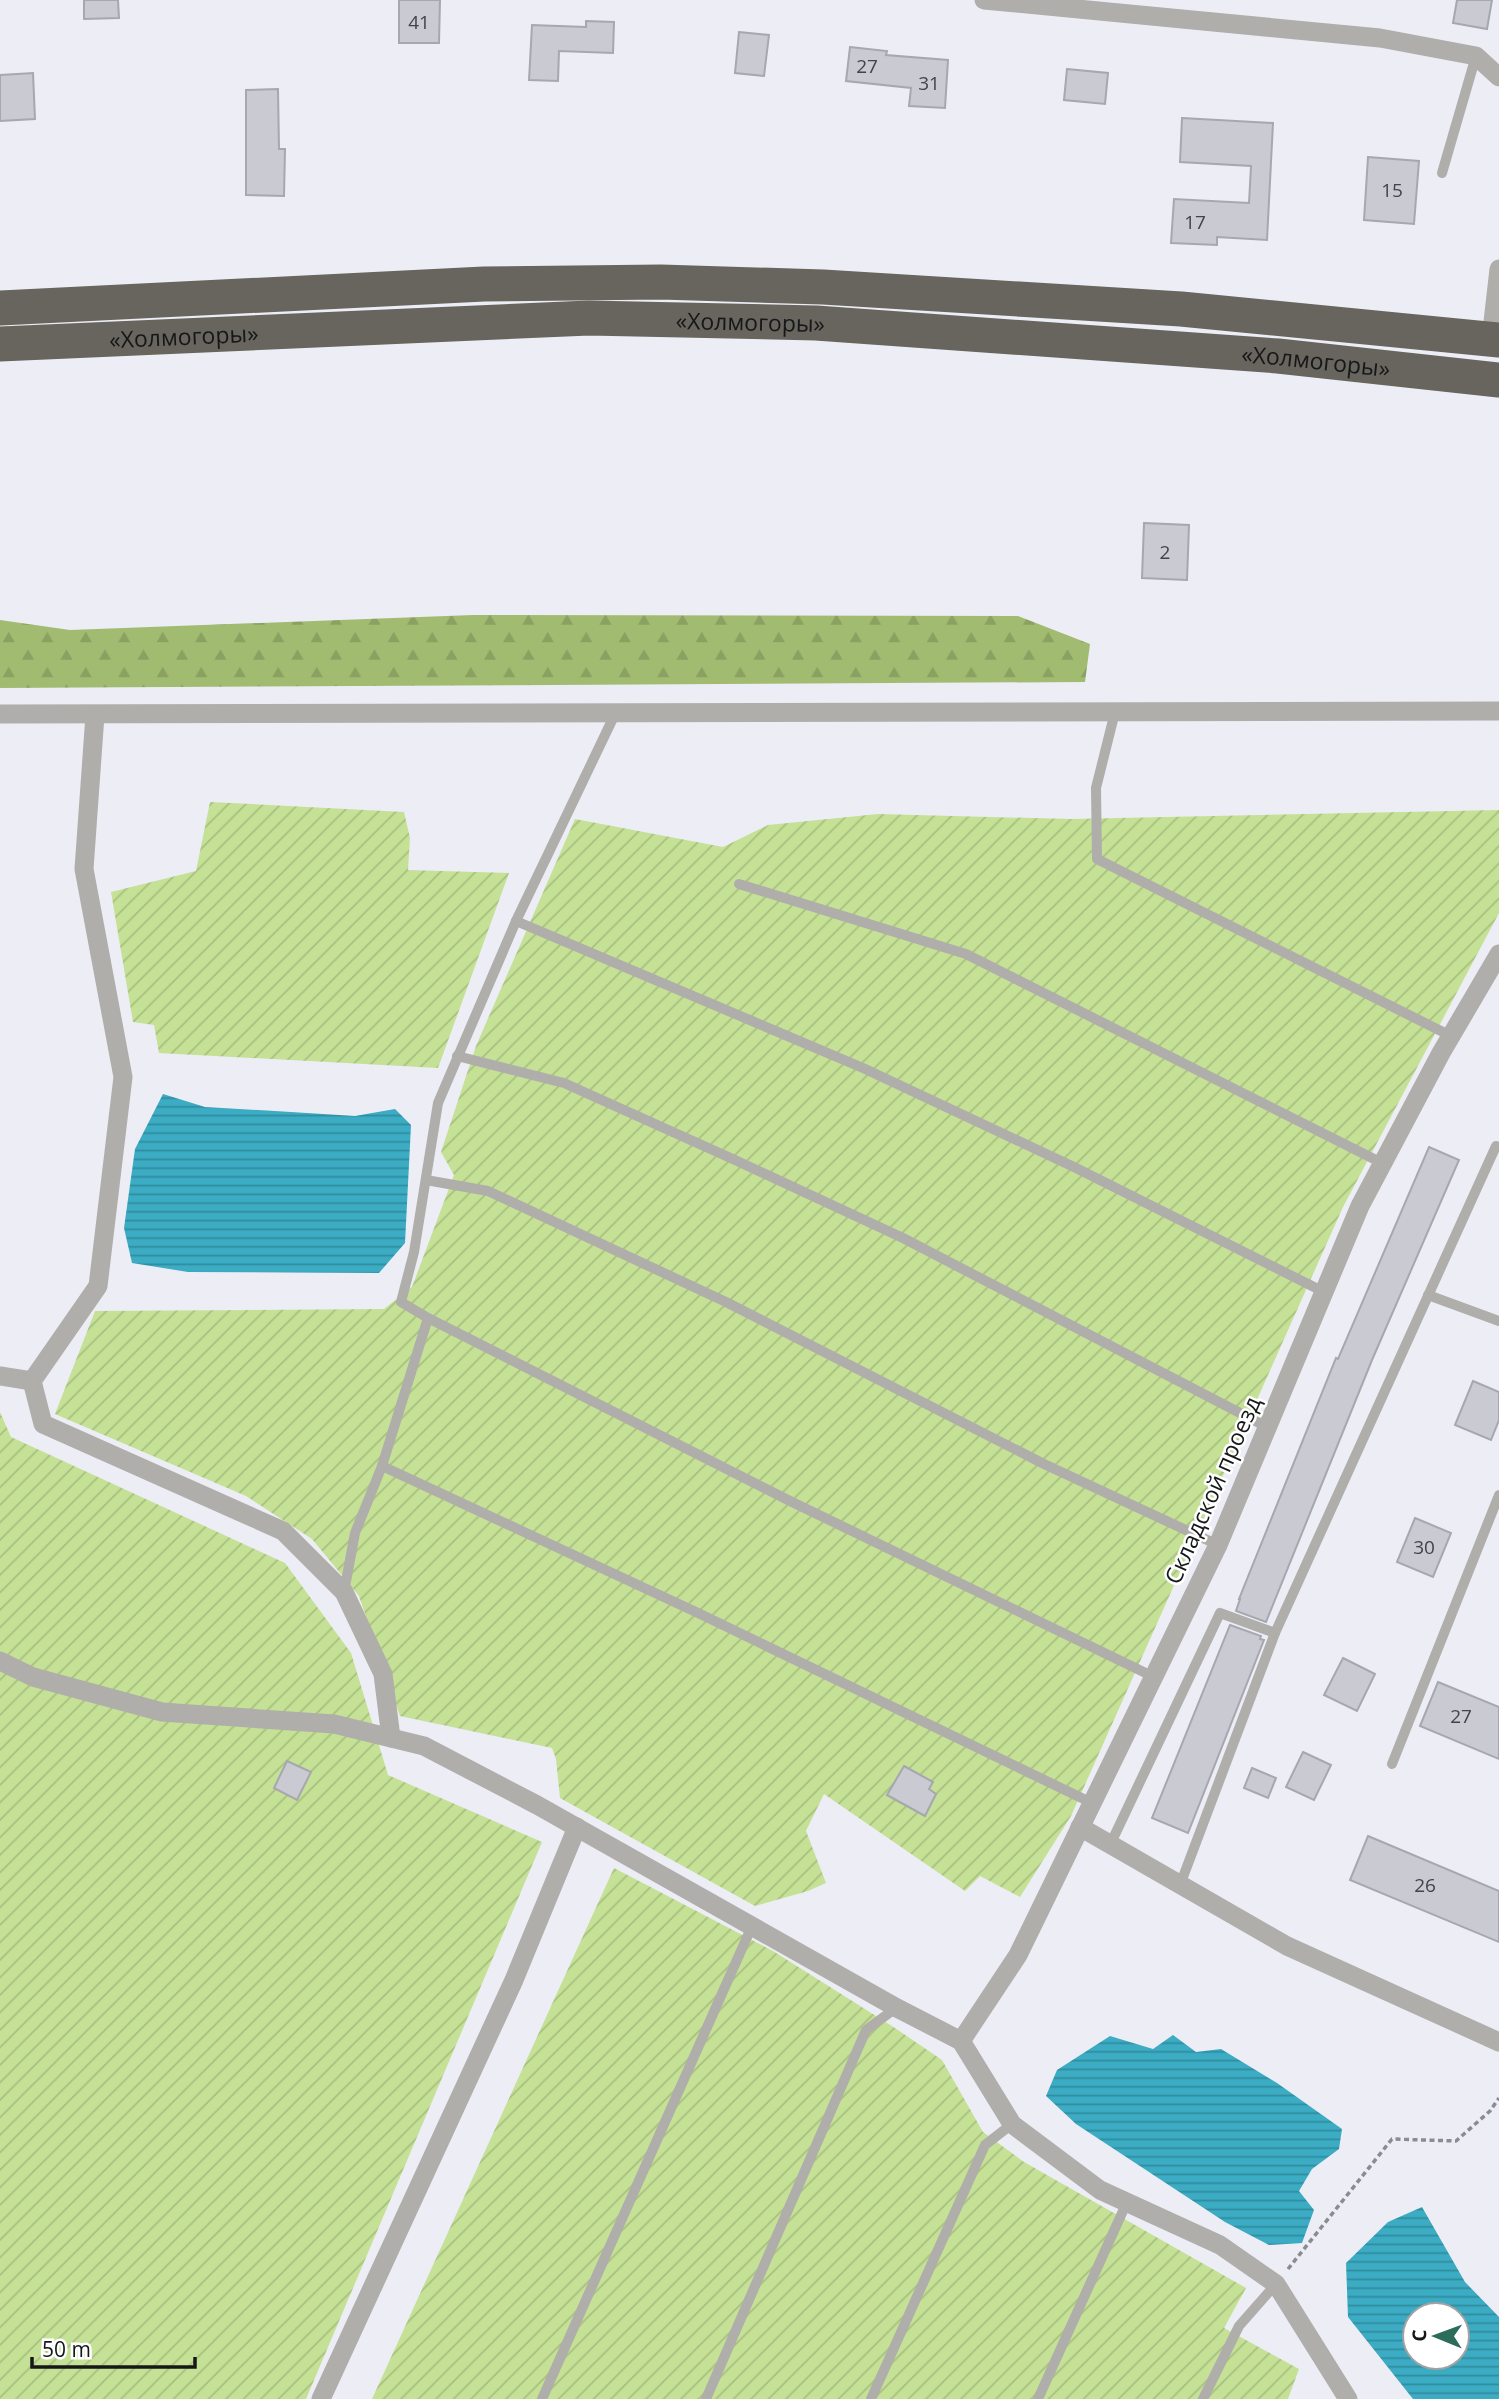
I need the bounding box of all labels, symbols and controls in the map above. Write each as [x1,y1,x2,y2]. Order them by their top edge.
house number: 41 [408,9,430,35]
house number: 27 [856,53,878,79]
house number: 31 [918,70,940,96]
house number: 15 [1381,177,1403,203]
house number: 17 [1184,209,1206,235]
street label: «Холмогоры» [675,304,826,340]
street label: «Холмогоры» [109,317,259,355]
street label: «Холмогоры» [1240,337,1392,384]
house number: 2 [1160,539,1170,565]
street label: Складской проезд [1156,1391,1268,1589]
house number: 30 [1413,1534,1435,1560]
house number: 27 [1450,1703,1472,1729]
house number: 26 [1414,1872,1436,1898]
north arrow [1401,2301,1471,2371]
scale bar [32,2326,194,2370]
text: С [1406,2329,1432,2342]
text: 50 m [42,2335,91,2363]

